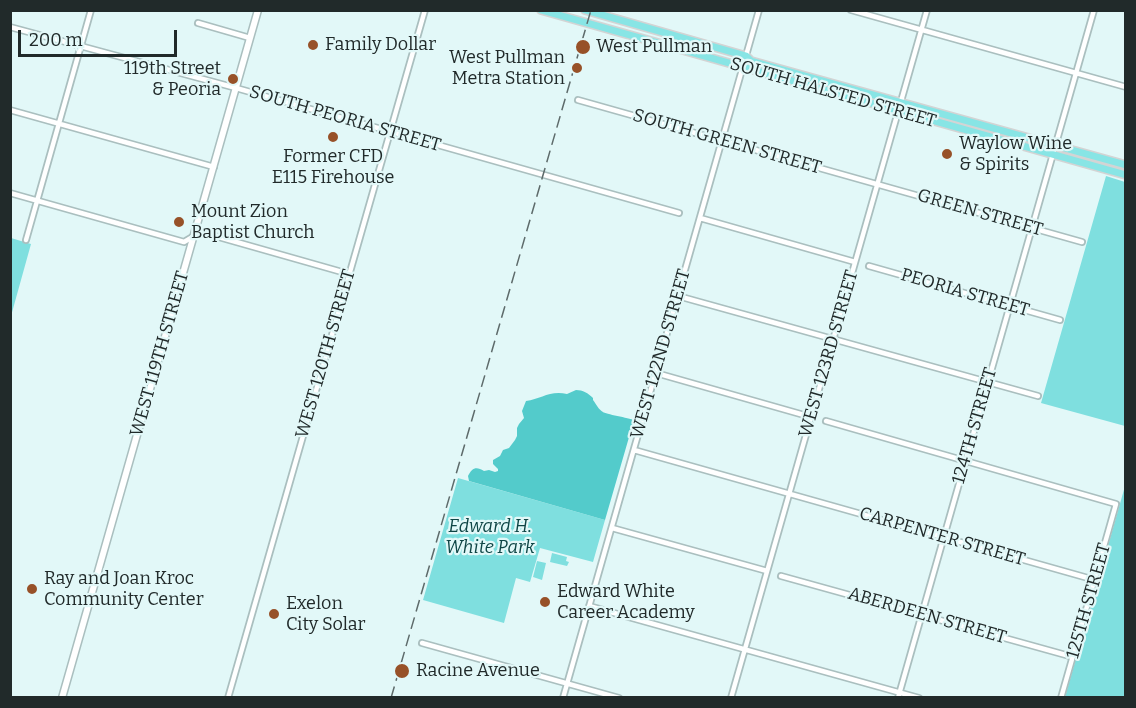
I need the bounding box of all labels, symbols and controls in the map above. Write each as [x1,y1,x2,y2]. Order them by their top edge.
scale bar [21,18,180,56]
text: 200 m [29,29,83,51]
place label: Family Dollar [325,34,436,56]
place label: West Pullman [596,36,712,58]
marker: Family Dollar [306,38,320,52]
marker: West Pullman [574,38,592,56]
place label: West Pullman Metra Station [449,47,565,90]
street label: SOUTH HALSTED STREET [728,53,938,133]
place label: 119th Street & Peoria [124,58,221,100]
marker: West Pullman Metra Station [570,61,584,75]
marker: 119th Street & Peoria [226,72,240,86]
street label: SOUTH PEORIA STREET [247,81,443,157]
street label: SOUTH GREEN STREET [630,105,824,179]
marker: Former CFD E115 Firehouse [326,130,340,144]
place label: Waylow Wine & Spirits [959,133,1072,176]
place label: Former CFD E115 Firehouse [272,146,394,188]
marker: Waylow Wine & Spirits [940,147,954,161]
street label: GREEN STREET [915,185,1045,241]
place label: Mount Zion Baptist Church [191,201,314,244]
marker: Mount Zion Baptist Church [172,215,186,229]
street label: PEORIA STREET [898,264,1032,322]
street label: WEST 120TH STREET [292,267,360,441]
street label: WEST 122ND STREET [626,267,696,441]
street label: WEST 123RD STREET [795,268,863,440]
street label: WEST 119TH STREET [126,269,194,439]
street label: 124TH STREET [948,365,1002,487]
street label: CARPENTER STREET [857,503,1027,571]
park label: Edward H. White Park [445,516,535,558]
street label: 125TH STREET [1062,541,1116,661]
place label: Ray and Joan Kroc Community Center [44,568,204,610]
place label: Edward White Career Academy [557,581,695,624]
marker: Ray and Joan Kroc Community Center [25,582,39,596]
street label: ABERDEEN STREET [845,583,1009,649]
place label: Exelon City Solar [286,593,366,636]
marker: Edward White Career Academy [538,595,552,609]
marker: Exelon City Solar [267,607,281,621]
place label: Racine Avenue [416,660,540,682]
marker: Racine Avenue [393,662,411,680]

